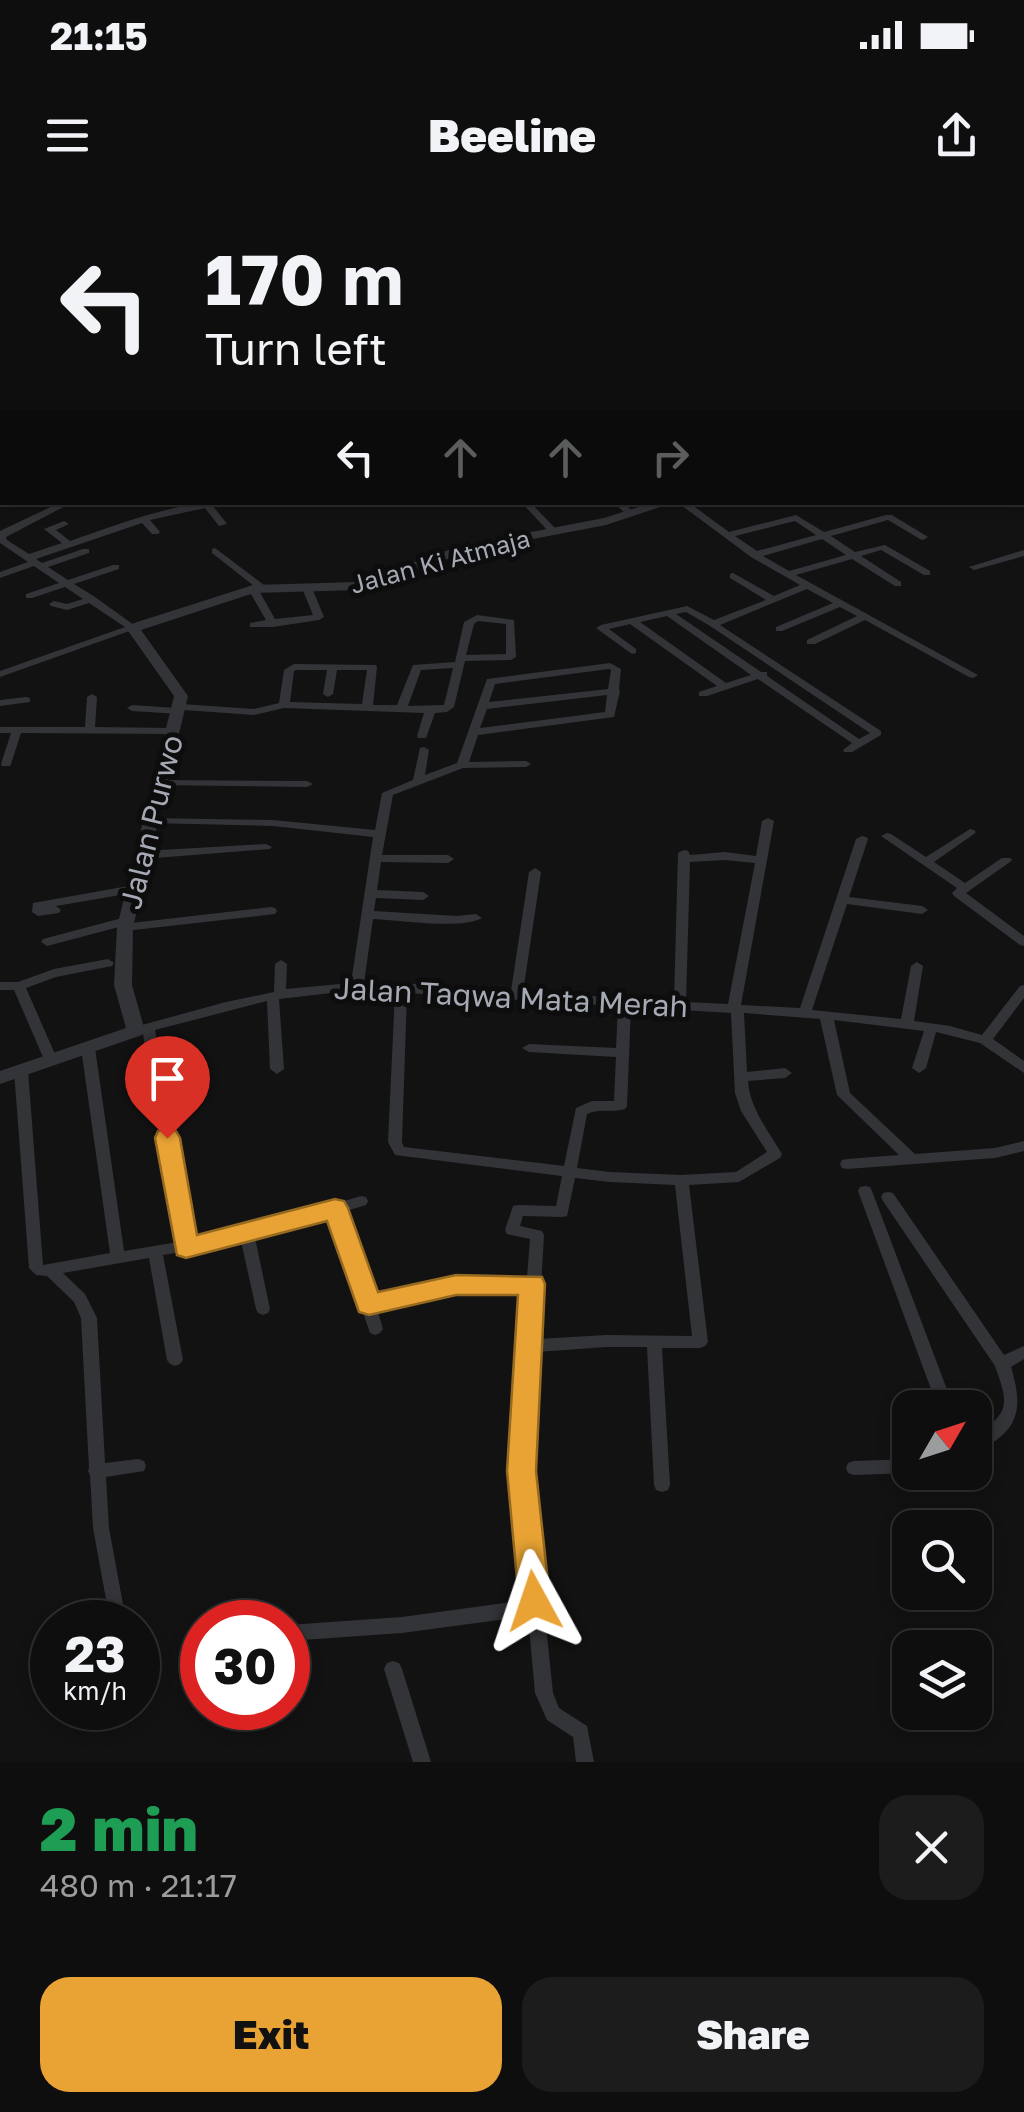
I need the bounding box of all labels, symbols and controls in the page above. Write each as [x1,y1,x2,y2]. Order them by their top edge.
text: 21:15 [50,13,148,58]
icon: menu [40,108,95,163]
text: Beeline [428,108,596,162]
icon: share [929,108,984,163]
text: 170 m [205,236,403,320]
icon: left [40,240,170,370]
text: Turn left [205,321,387,375]
icon: left [328,430,383,485]
icon: ahead [433,430,488,485]
icon: ahead [538,430,593,485]
icon: right [643,430,698,485]
street label: Jalan Ki Atmaja [347,522,533,600]
street label: Jalan Purwo [112,731,190,913]
street label: Jalan Taqwa Mata Merah [333,970,689,1024]
pin [125,1036,210,1139]
icon: arrive [140,1051,195,1106]
north arrow [892,1390,992,1490]
map controls [892,1390,992,1730]
button: search [892,1510,992,1610]
position arrow [482,1549,586,1653]
speed limit sign: 30 [180,1600,310,1730]
text: 23 [64,1623,125,1683]
button: layers [892,1630,992,1730]
text: km/h [63,1675,127,1706]
text: 2 min [40,1792,198,1864]
button: close [879,1795,984,1900]
text: 480 m · 21:17 [40,1866,237,1904]
button: Exit [40,1977,502,2092]
button: Share [522,1977,984,2092]

